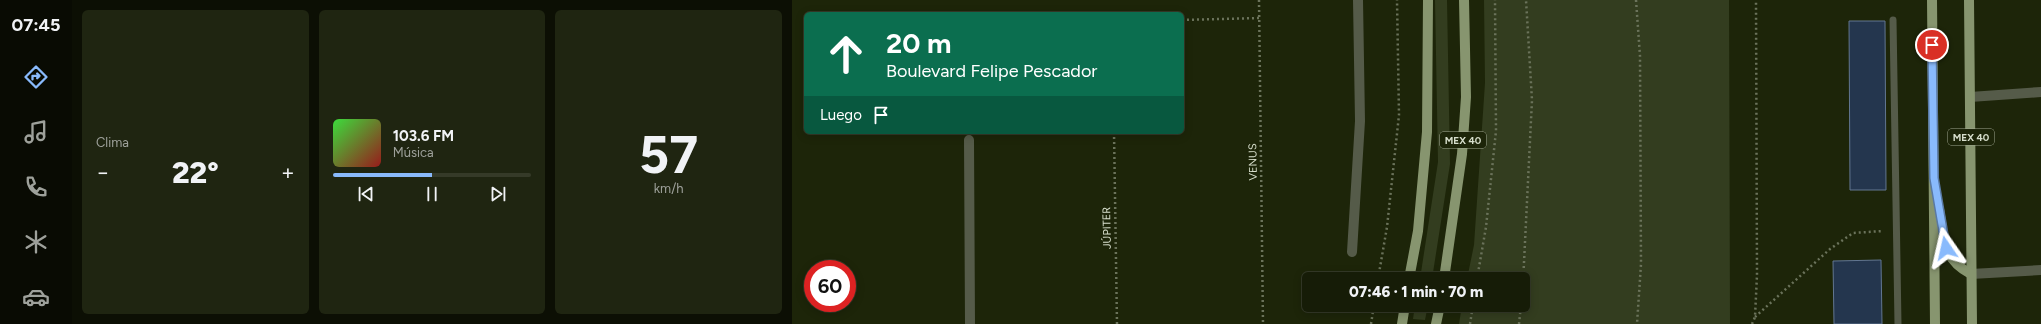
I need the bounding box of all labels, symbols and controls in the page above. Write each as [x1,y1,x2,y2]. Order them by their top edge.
text: 07:45 [12,14,60,36]
text: 20 m [886,26,951,60]
icon: ahead [820,28,872,80]
pin [1915,28,1949,62]
icon: arrive [1921,34,1943,56]
text: Boulevard Felipe Pescador [886,60,1097,82]
icon: directions [22,63,50,91]
icon: arrive [870,104,892,126]
text: Luego [820,106,862,124]
icon: music [22,118,50,146]
text: 57 [639,124,698,186]
text: 103.6 FM [393,127,454,145]
road number: MEX 40 [1948,129,1994,145]
road number: MEX 40 [1440,132,1486,148]
text: Clima [96,135,129,150]
street label: VENUS [1246,143,1260,181]
text: Música [393,145,434,160]
text: 22° [172,154,219,191]
text: − [96,159,110,186]
text: + [281,159,295,186]
icon: phone [22,173,50,201]
text: km/h [654,181,684,196]
icon: previous [355,183,377,205]
icon: pause [421,183,443,205]
icon: next [487,183,509,205]
street label: JÚPITER [1099,207,1114,249]
position arrow [1925,227,1967,269]
icon: climate [22,228,50,256]
speed limit sign: 60 [804,260,856,312]
icon: car [22,283,50,311]
text: 07:46 · 1 min · 70 m [1349,283,1483,301]

